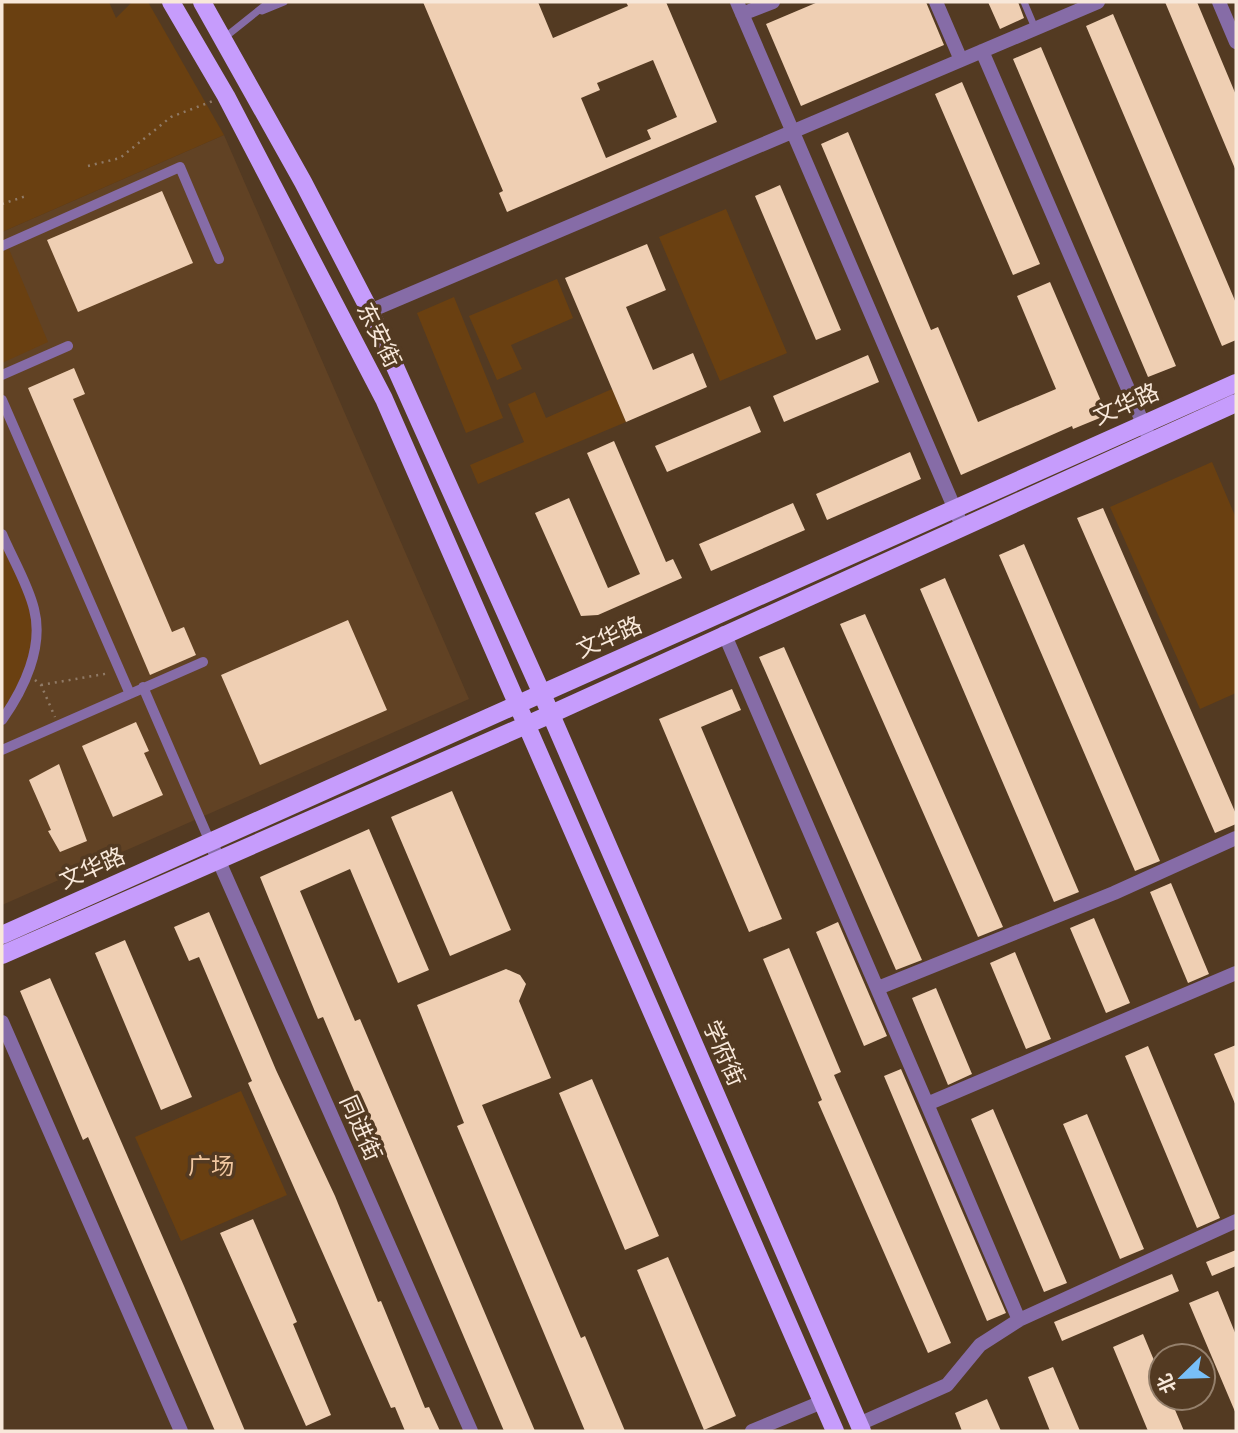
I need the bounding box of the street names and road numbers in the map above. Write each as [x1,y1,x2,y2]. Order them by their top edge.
street label: 东安街 [351,298,407,372]
street label: 文华路 [1089,377,1163,431]
street label: 文华路 [572,610,646,664]
street label: 文华路 [55,841,129,895]
street label: 学府街 [697,1016,751,1090]
street label: 同进街 [334,1091,388,1165]

